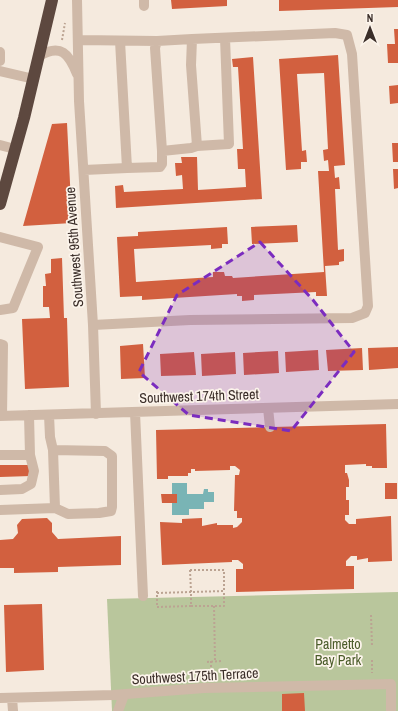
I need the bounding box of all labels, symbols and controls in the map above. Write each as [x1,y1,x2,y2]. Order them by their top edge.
north arrow [350,8,390,48]
text: N [367,11,373,25]
street label: Southwest 95th Avenue [61,186,87,308]
street label: Southwest 174th Street [139,385,259,407]
park label: Palmetto Bay Park [315,635,362,669]
street label: Southwest 175th Terrace [131,664,259,688]

